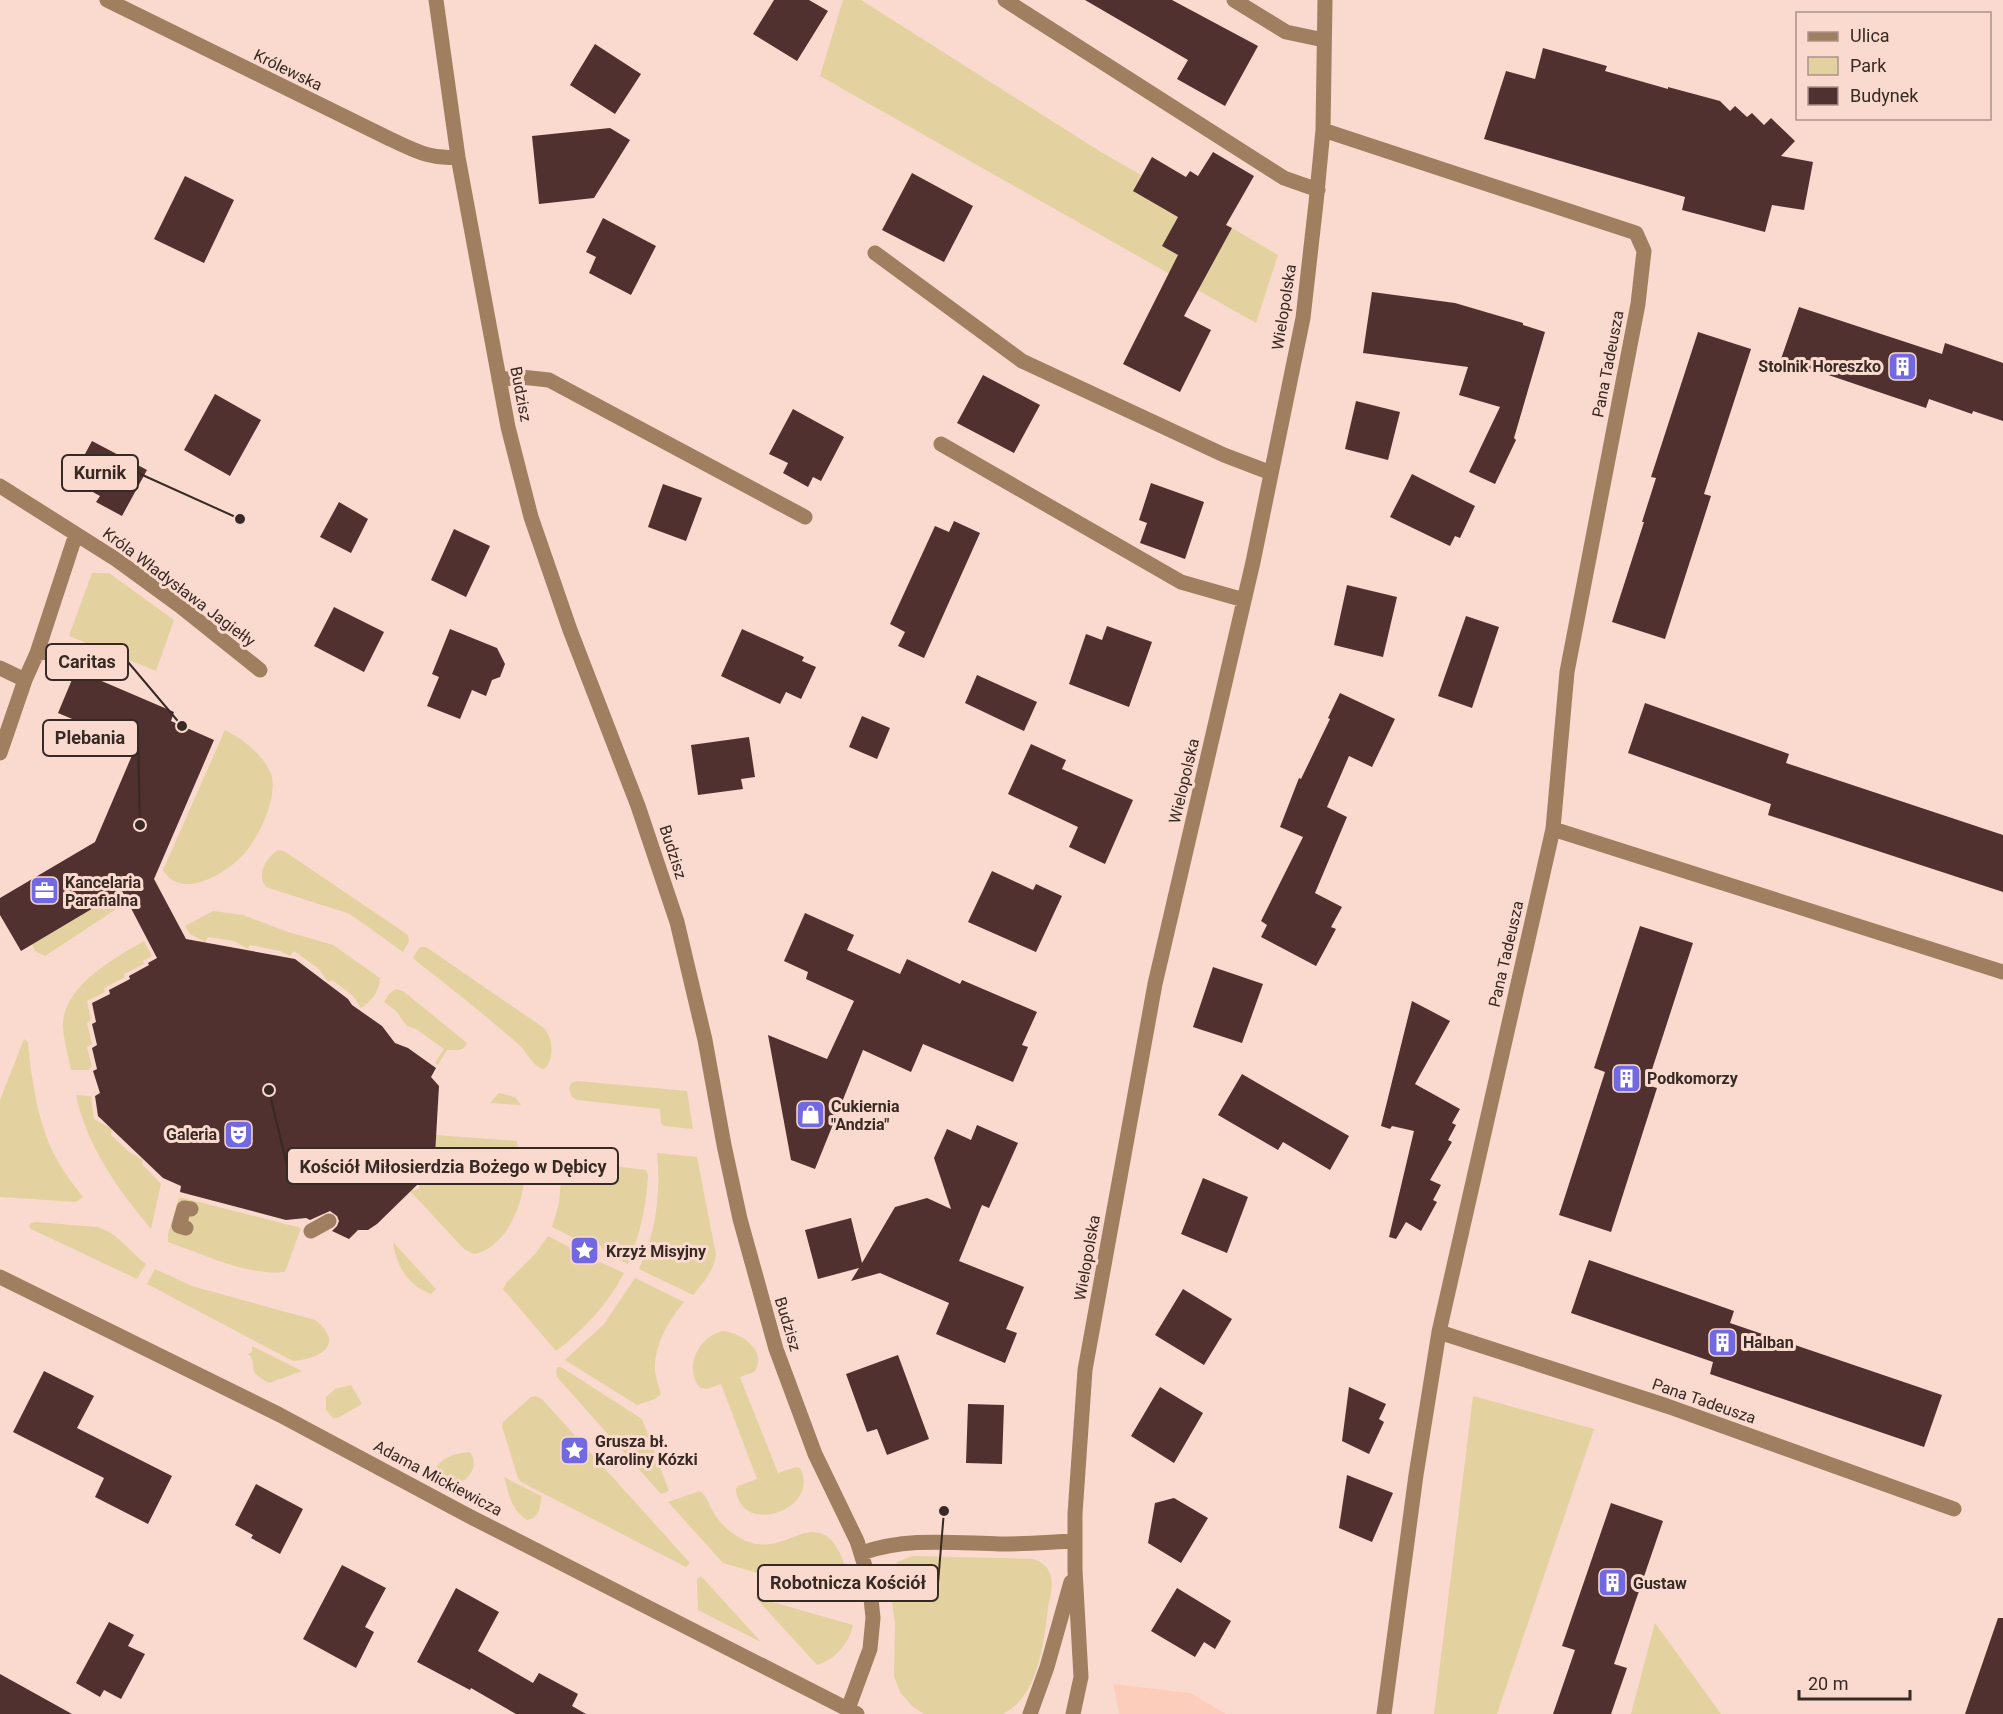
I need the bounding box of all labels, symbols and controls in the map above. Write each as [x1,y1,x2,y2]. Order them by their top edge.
legend [1796,12,1991,120]
text: Ulica [1850,25,1890,46]
street label: Królewska [251,45,325,95]
text: Park [1850,55,1887,76]
text: Budynek [1850,85,1919,106]
street label: Wielopolska [1268,263,1300,351]
street label: Pana Tadeusza [1588,309,1628,419]
building icon: Stolnik Horeszko [1886,350,1918,382]
place label: Stolnik Horeszko [1758,357,1881,376]
street label: Budzisz [506,365,536,423]
callout: Kurnik [62,455,138,491]
text: Kurnik [74,462,127,483]
street label: Króla Władysława Jagiełły [99,523,259,651]
callout: Caritas [46,644,128,680]
text: Caritas [58,651,116,672]
callout: Plebania [43,720,138,756]
text: Plebania [55,727,126,748]
street label: Wielopolska [1165,737,1203,825]
street label: Budzisz [655,823,691,882]
place label: Kancelaria Parafialna [65,873,142,910]
office icon: Kancelaria Parafialna [28,875,60,907]
street label: Pana Tadeusza [1485,899,1527,1009]
building icon: Podkomorzy [1610,1062,1642,1094]
place label: Podkomorzy [1647,1069,1739,1088]
place label: Cukiernia "Andzia" [831,1097,900,1134]
shop icon: Cukiernia "Andzia" [794,1099,826,1131]
theatre icon: Galeria [222,1118,254,1150]
place label: Galeria [166,1125,217,1144]
callout: Kościół Miłosierdzia Bożego w Dębicy [287,1148,618,1184]
text: Kościół Miłosierdzia Bożego w Dębicy [299,1156,607,1177]
street label: Wielopolska [1070,1214,1104,1302]
place icon: Krzyż Misyjny [569,1235,601,1267]
place label: Krzyż Misyjny [606,1242,707,1261]
street label: Budzisz [771,1295,805,1354]
building icon: Halban [1706,1326,1738,1358]
place label: Halban [1743,1333,1794,1352]
street label: Pana Tadeusza [1650,1374,1758,1428]
place label: Grusza bł. Karoliny Kózki [595,1432,698,1469]
place icon: Grusza bł. Karoliny Kózki [558,1434,590,1466]
street label: Adama Mickiewicza [371,1436,505,1520]
callout: Robotnicza Kościół [758,1565,938,1601]
building icon: Gustaw [1596,1567,1628,1599]
text: Robotnicza Kościół [770,1572,926,1593]
place label: Gustaw [1633,1574,1687,1593]
scale bar [1799,1663,1910,1701]
text: 20 m [1808,1673,1848,1694]

